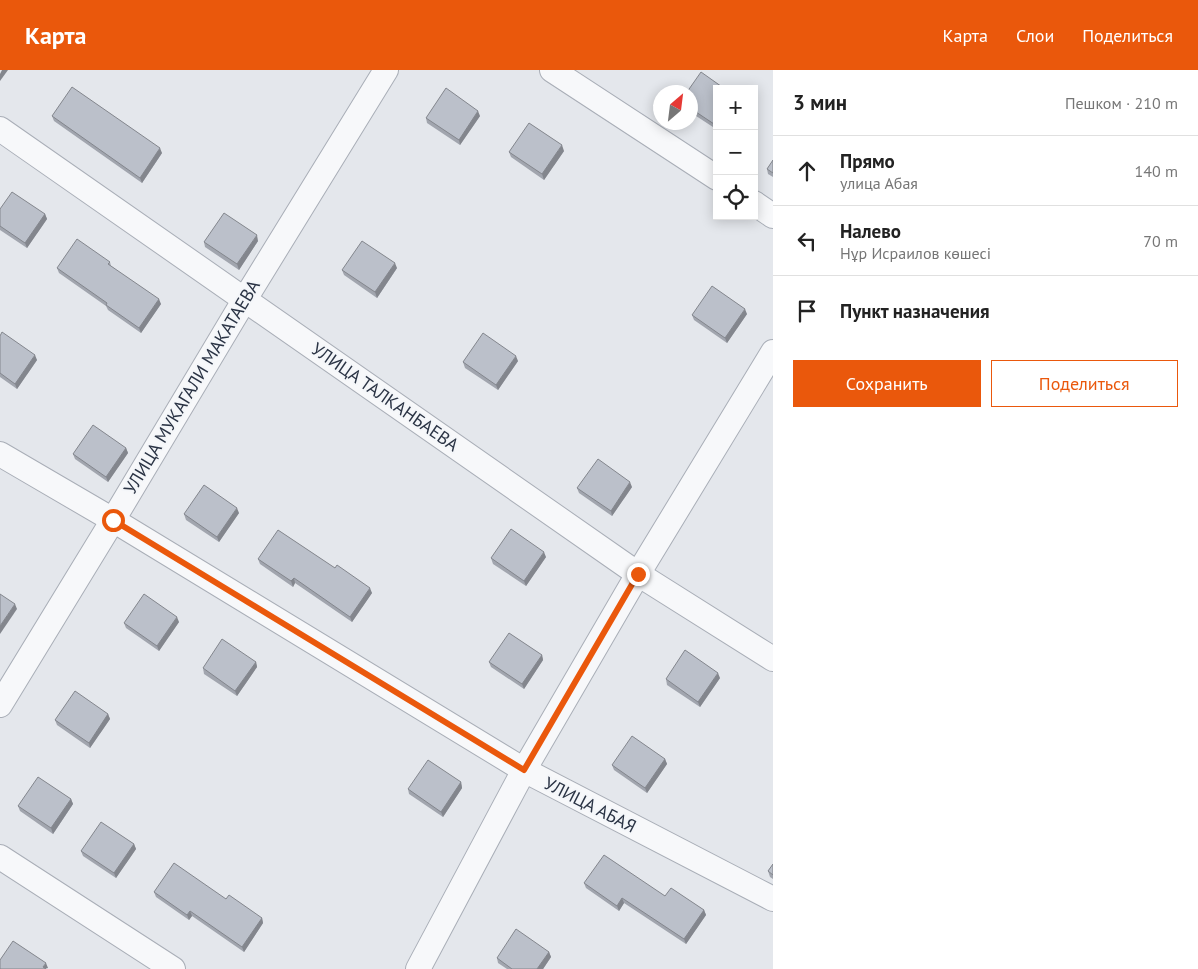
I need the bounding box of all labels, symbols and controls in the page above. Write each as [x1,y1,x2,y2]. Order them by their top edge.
text: Карта [25,20,87,51]
text: Карта [943,24,988,47]
text: Слои [1016,24,1054,47]
text: Поделиться [1082,24,1173,47]
north arrow [653,85,698,130]
map controls [713,85,758,220]
button: + [713,85,758,130]
text: 3 мин [793,89,847,116]
text: Пешком · 210 m [1065,93,1178,113]
button: − [713,130,758,175]
text: Прямо [840,149,895,173]
icon: ahead [793,157,821,185]
text: 140 m [1135,161,1178,181]
text: улица Абая [840,173,918,193]
button: locate [713,175,758,220]
text: Налево [840,219,901,243]
icon: left [793,227,821,255]
text: 70 m [1143,231,1178,251]
text: Нұр Исраилов көшесі [840,243,991,263]
street label: УЛИЦА МУКАГАЛИ МАКАТАЕВА [118,275,265,498]
icon: arrive [793,297,821,325]
text: Пункт назначения [840,299,990,323]
street label: УЛИЦА ТАЛКАНБАЕВА [307,337,464,456]
button: Сохранить [793,360,981,407]
button: Поделиться [991,360,1178,407]
route start [102,509,125,532]
route end [627,563,650,586]
street label: УЛИЦА АБАЯ [540,771,640,838]

